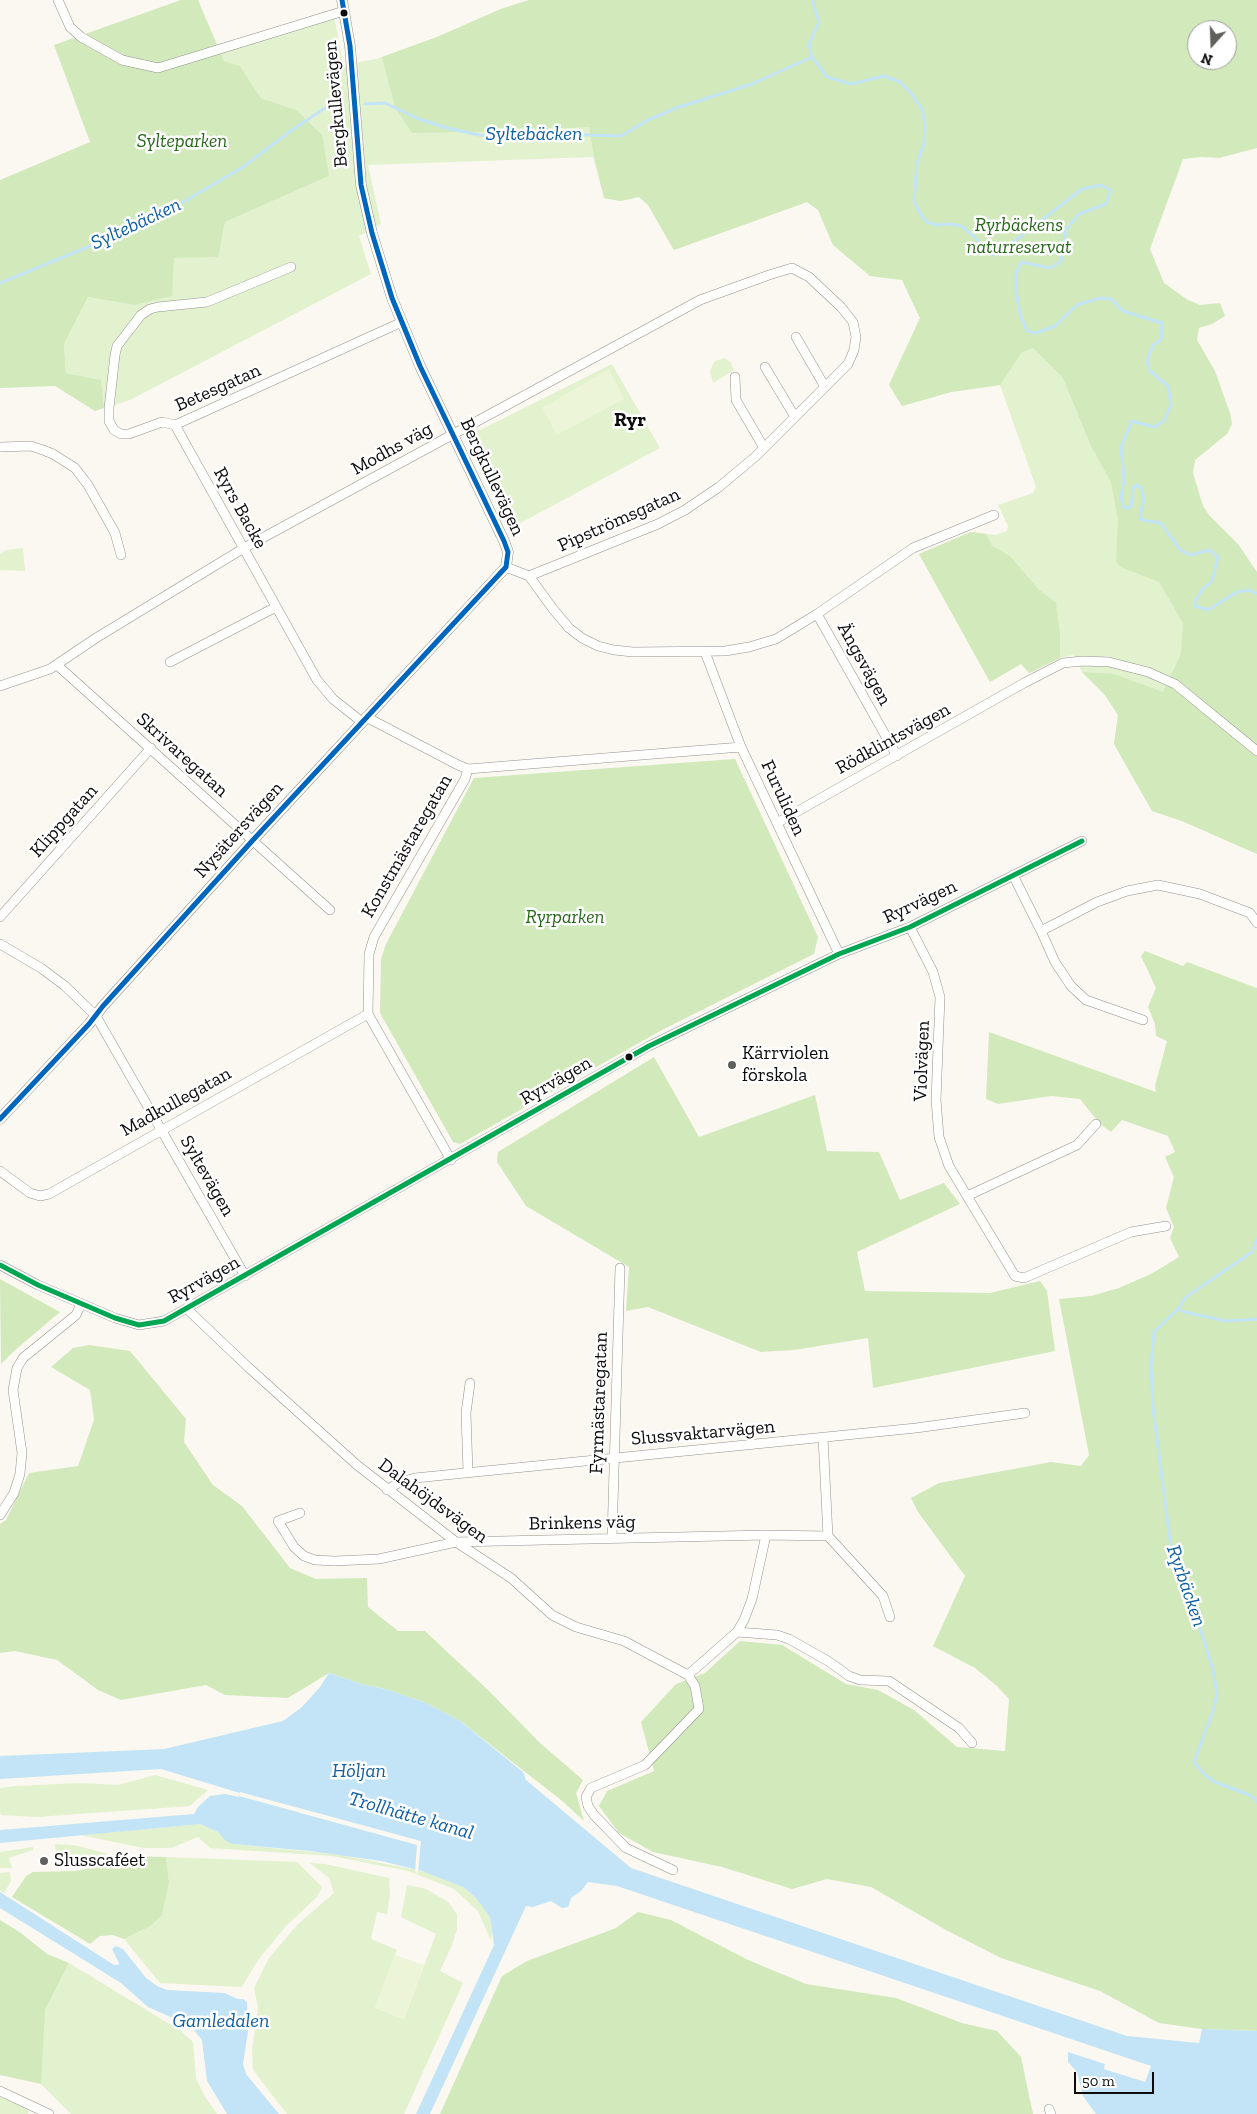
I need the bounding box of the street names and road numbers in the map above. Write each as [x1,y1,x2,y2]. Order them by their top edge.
street label: Bergkullevägen [319,40,353,168]
street label: Betesgatan [172,359,264,417]
street label: Bergkullevägen [455,415,529,539]
street label: Modhs väg [348,417,436,481]
street label: Ryrs Backe [208,463,272,553]
street label: Pipströmsgatan [554,483,684,557]
street label: Ängsvägen [832,619,896,709]
street label: Rödklintsvägen [832,698,954,780]
street label: Skrivaregatan [131,708,233,802]
street label: Furuliden [756,757,810,839]
street label: Konstmästaregatan [357,770,457,922]
street label: Nysätersvägen [190,777,288,883]
street label: Klippgatan [25,780,103,862]
street label: Ryrvägen [880,875,960,929]
street label: Violvägen [909,1020,935,1102]
street label: Ryrvägen [516,1052,596,1110]
street label: Madkullegatan [117,1062,235,1142]
street label: Syltevägen [175,1132,239,1220]
street label: Ryrvägen [164,1251,244,1309]
street label: Fyrmästaregatan [585,1332,613,1474]
street label: Slussvaktarvägen [630,1415,776,1451]
street label: Dalahöjdsvägen [374,1454,492,1548]
street label: Brinkens väg [528,1511,636,1535]

